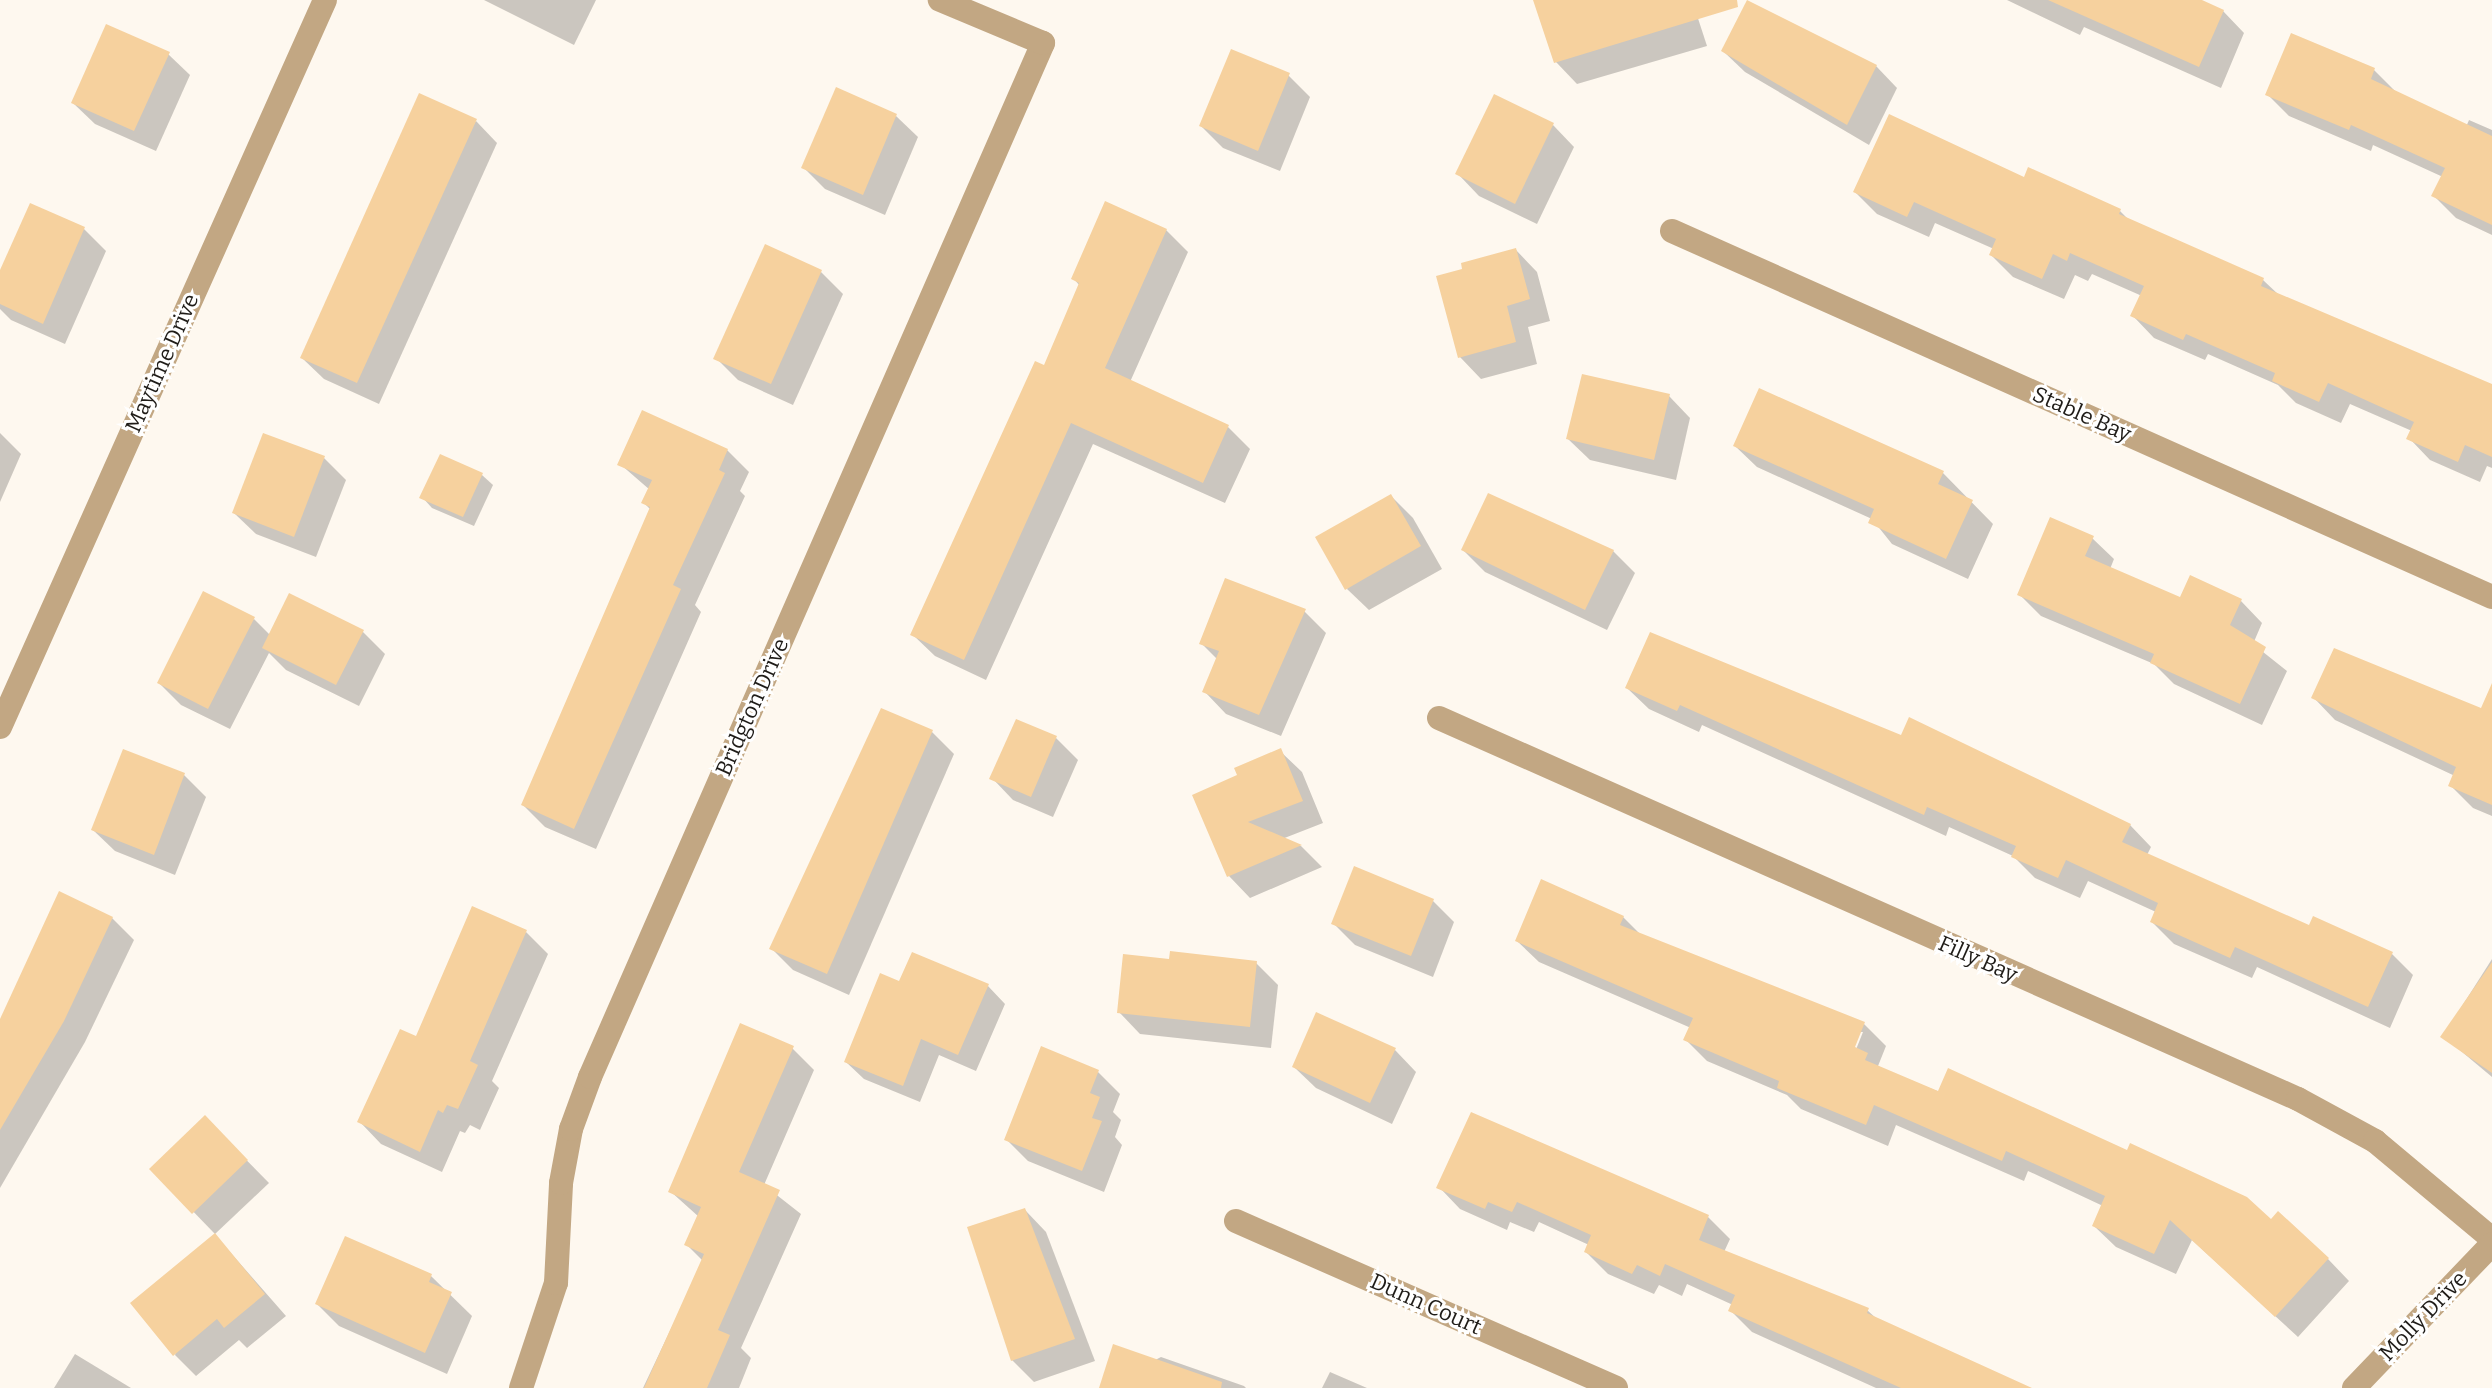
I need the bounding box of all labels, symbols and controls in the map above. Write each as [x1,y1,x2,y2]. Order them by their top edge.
street label: Maytime Drive [120,290,204,436]
street label: Stable Bay [2029,381,2135,447]
street label: Bridgton Drive [710,634,794,780]
street label: Filly Bay [1934,930,2022,988]
street label: Molly Drive [2374,1266,2472,1366]
street label: Dunn Court [1366,1268,1486,1340]

